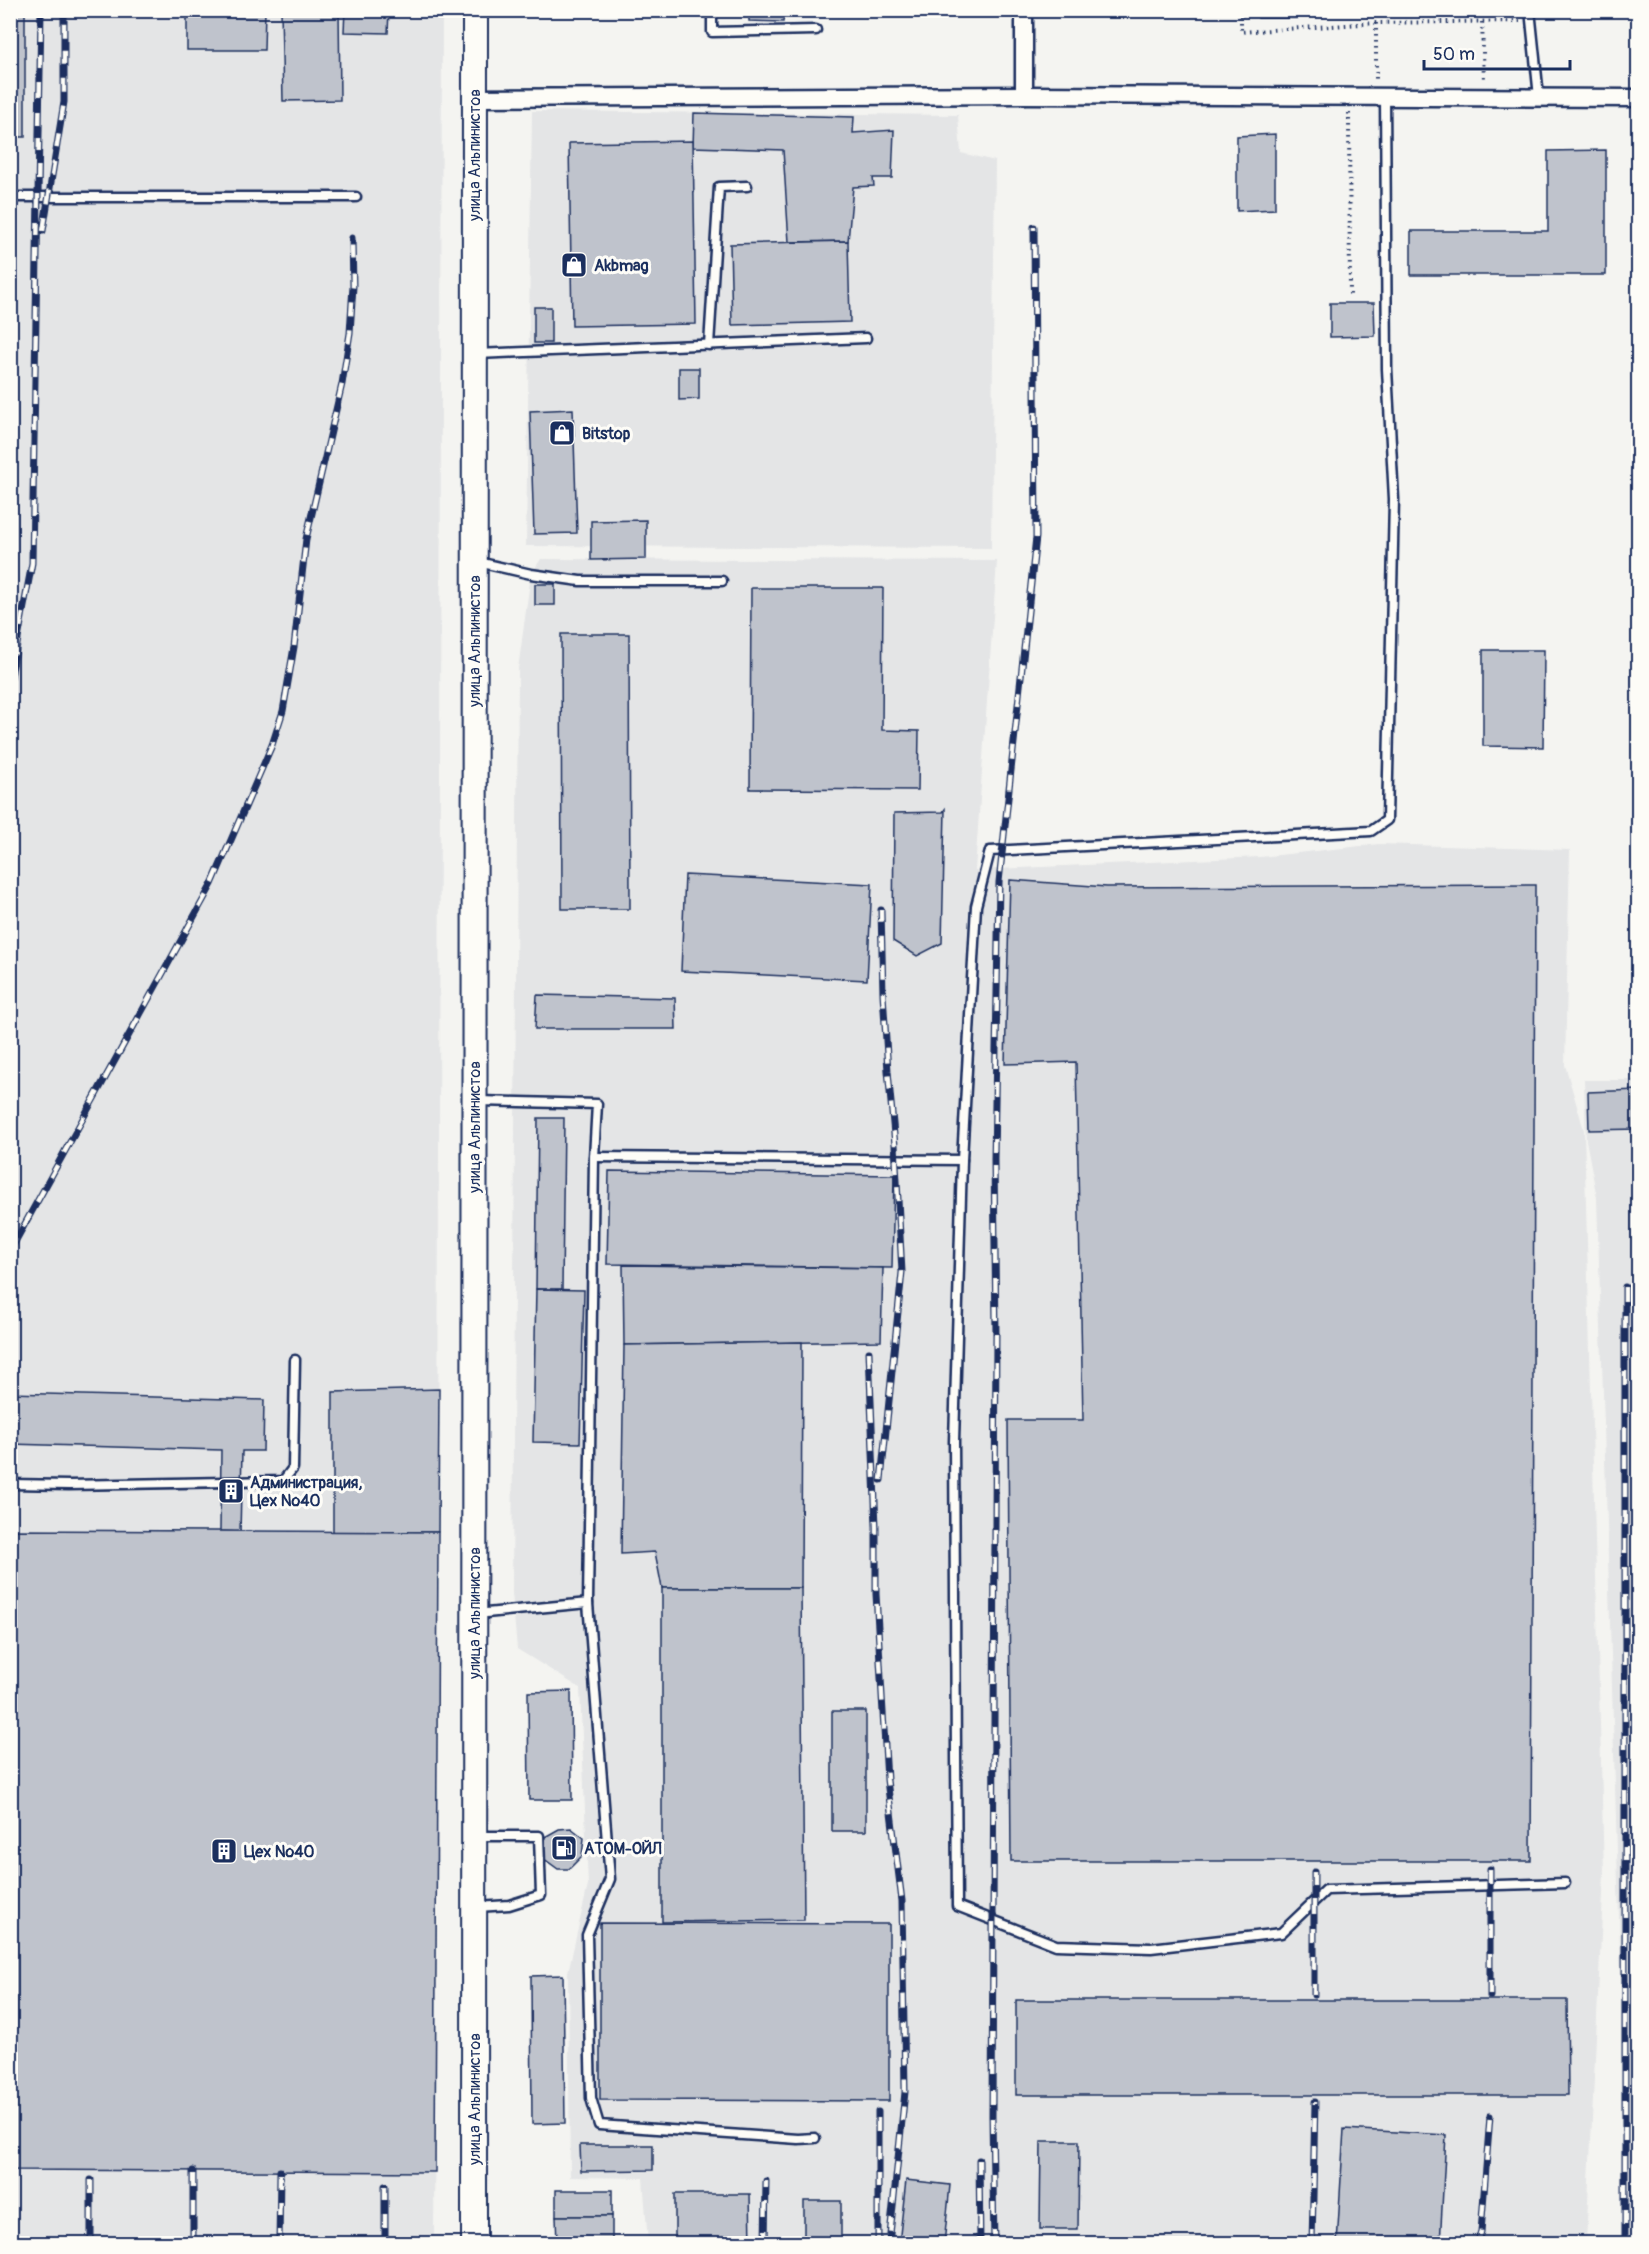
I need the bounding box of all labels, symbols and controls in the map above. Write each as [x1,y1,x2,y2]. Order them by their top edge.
scale bar [1424,33,1570,71]
text: 50 m [1433,43,1475,66]
street label: улица Альпинистов [465,89,485,222]
shop icon: Akbmag [559,250,589,280]
place label: Akbmag [594,256,649,276]
shop icon: Bitstop [547,418,577,448]
place label: Bitstop [582,424,631,444]
street label: улица Альпинистов [465,575,485,708]
street label: улица Альпинистов [465,1061,485,1194]
place label: Администрация, Цех №40 [250,1473,362,1511]
building icon: Администрация, Цех №40 [216,1476,246,1506]
street label: улица Альпинистов [465,1547,485,1680]
fuel station icon: АТОМ-ОЙЛ [549,1833,579,1863]
building icon: Цех №40 [209,1836,239,1866]
place label: АТОМ-ОЙЛ [584,1839,663,1859]
place label: Цех №40 [244,1842,314,1862]
street label: улица Альпинистов [465,2033,485,2166]

